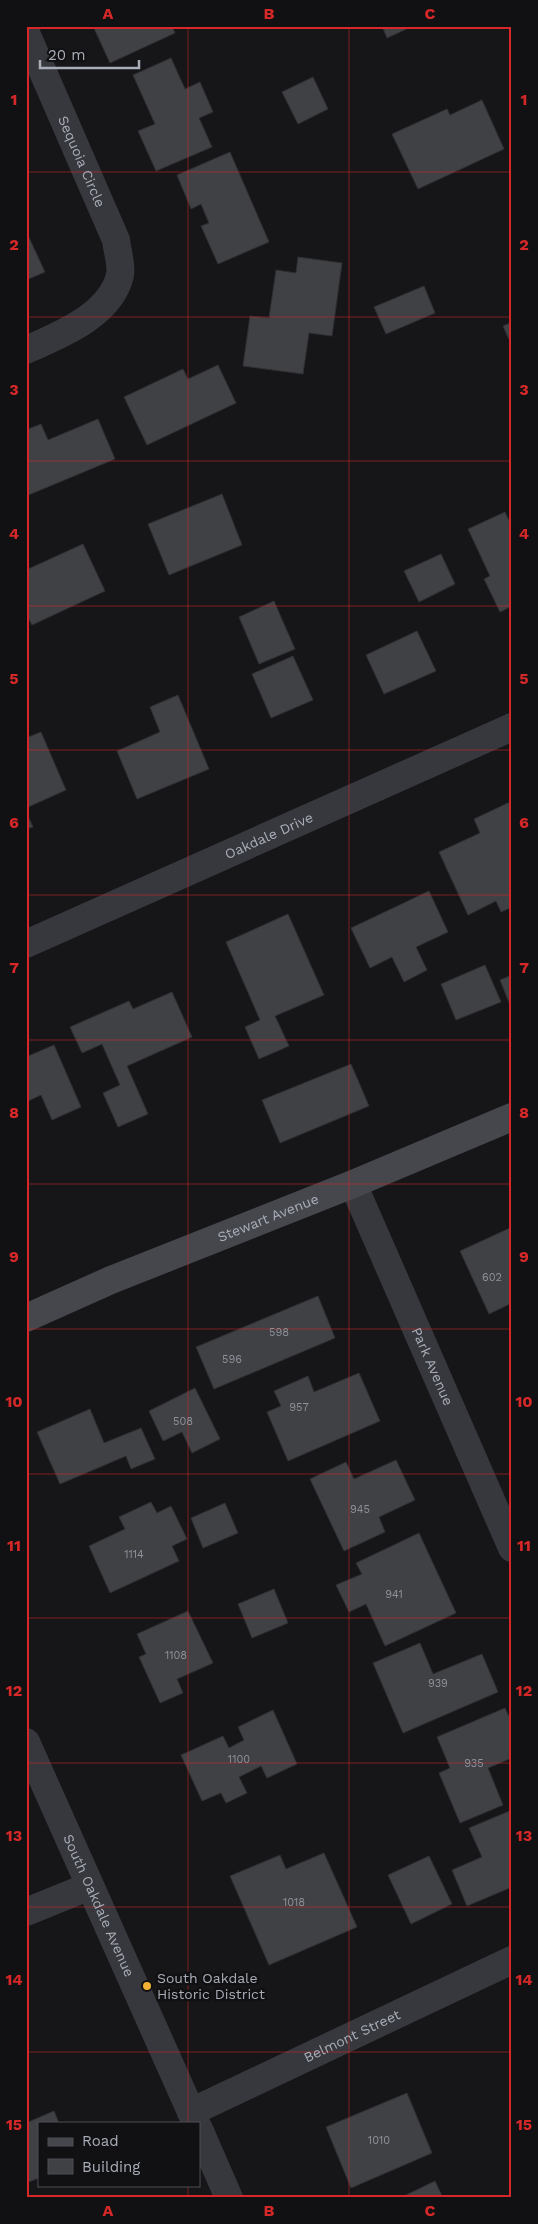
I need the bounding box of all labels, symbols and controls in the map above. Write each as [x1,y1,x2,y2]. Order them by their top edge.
text: A [103,4,114,23]
text: B [264,4,275,23]
text: C [425,4,436,23]
scale bar [40,38,139,70]
text: 20 m [48,46,86,64]
text: 1 [11,90,17,109]
text: 1 [521,90,527,109]
street label: Sequoia Circle [55,113,109,210]
text: 2 [9,235,19,254]
text: 2 [519,235,529,254]
text: 3 [9,380,19,399]
text: 3 [519,380,529,399]
text: 4 [9,524,19,543]
text: 4 [519,524,529,543]
text: 5 [9,669,19,688]
text: 5 [519,669,529,688]
street label: Oakdale Drive [222,809,315,862]
text: 6 [9,813,19,832]
text: 6 [519,813,529,832]
text: 7 [9,958,19,977]
text: 7 [519,958,529,977]
text: 8 [9,1103,19,1122]
text: 8 [519,1103,529,1122]
street label: Stewart Avenue [215,1191,321,1245]
text: 9 [9,1247,19,1266]
text: 9 [519,1247,529,1266]
house number: 602 [482,1271,502,1284]
street label: Park Avenue [409,1325,457,1408]
house number: 598 [269,1326,289,1339]
house number: 596 [222,1353,242,1366]
text: 10 [5,1392,23,1411]
text: 10 [515,1392,533,1411]
house number: 957 [289,1401,309,1414]
house number: 508 [173,1415,193,1428]
house number: 945 [350,1503,370,1516]
text: 11 [7,1536,21,1555]
text: 11 [517,1536,531,1555]
house number: 1114 [124,1548,144,1561]
house number: 941 [385,1588,403,1601]
house number: 1108 [165,1649,187,1662]
house number: 939 [428,1677,448,1690]
text: 12 [6,1681,22,1700]
text: 12 [516,1681,532,1700]
house number: 1100 [228,1753,250,1766]
house number: 935 [464,1757,484,1770]
text: 13 [6,1826,22,1845]
text: 13 [516,1826,532,1845]
street label: South Oakdale Avenue [60,1832,138,1979]
house number: 1018 [283,1896,305,1909]
text: 14 [5,1970,23,1989]
place label: South Oakdale Historic District [157,1970,265,2002]
text: 14 [515,1970,533,1989]
marker: South Oakdale Historic District [141,1980,153,1992]
street label: Belmont Street [301,2006,403,2065]
text: 15 [6,2115,22,2134]
text: 15 [516,2115,532,2134]
legend [38,2122,200,2186]
text: Road [82,2132,119,2150]
house number: 1010 [368,2134,390,2147]
text: Building [82,2158,140,2176]
text: A [103,2201,114,2220]
text: B [264,2201,275,2220]
text: C [425,2201,436,2220]

